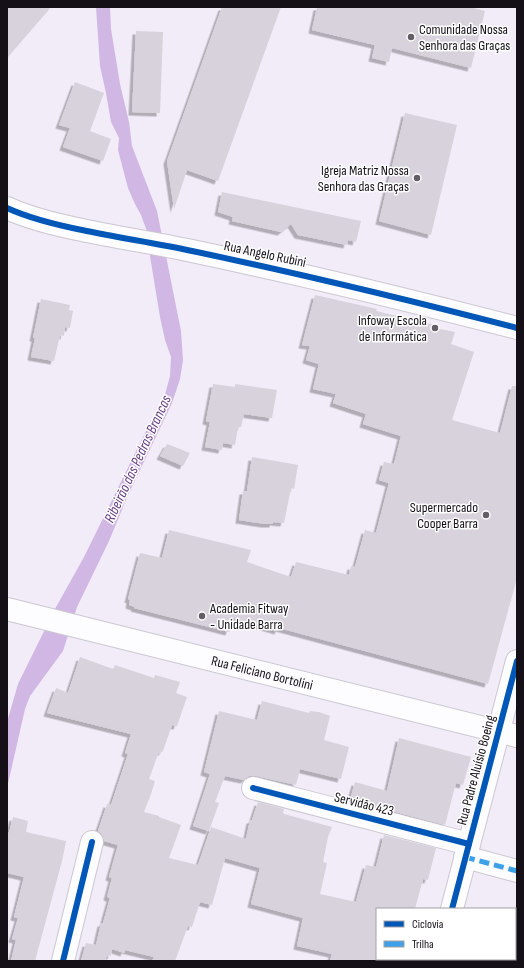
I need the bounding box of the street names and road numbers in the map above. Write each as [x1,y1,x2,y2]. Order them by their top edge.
street label: Rua Angelo Rubini [222,237,308,271]
street label: Rua Feliciano Bortolini [210,652,315,693]
street label: Rua Padre Aluísio Boeing [453,713,499,827]
street label: Servidão 423 [333,788,396,820]

